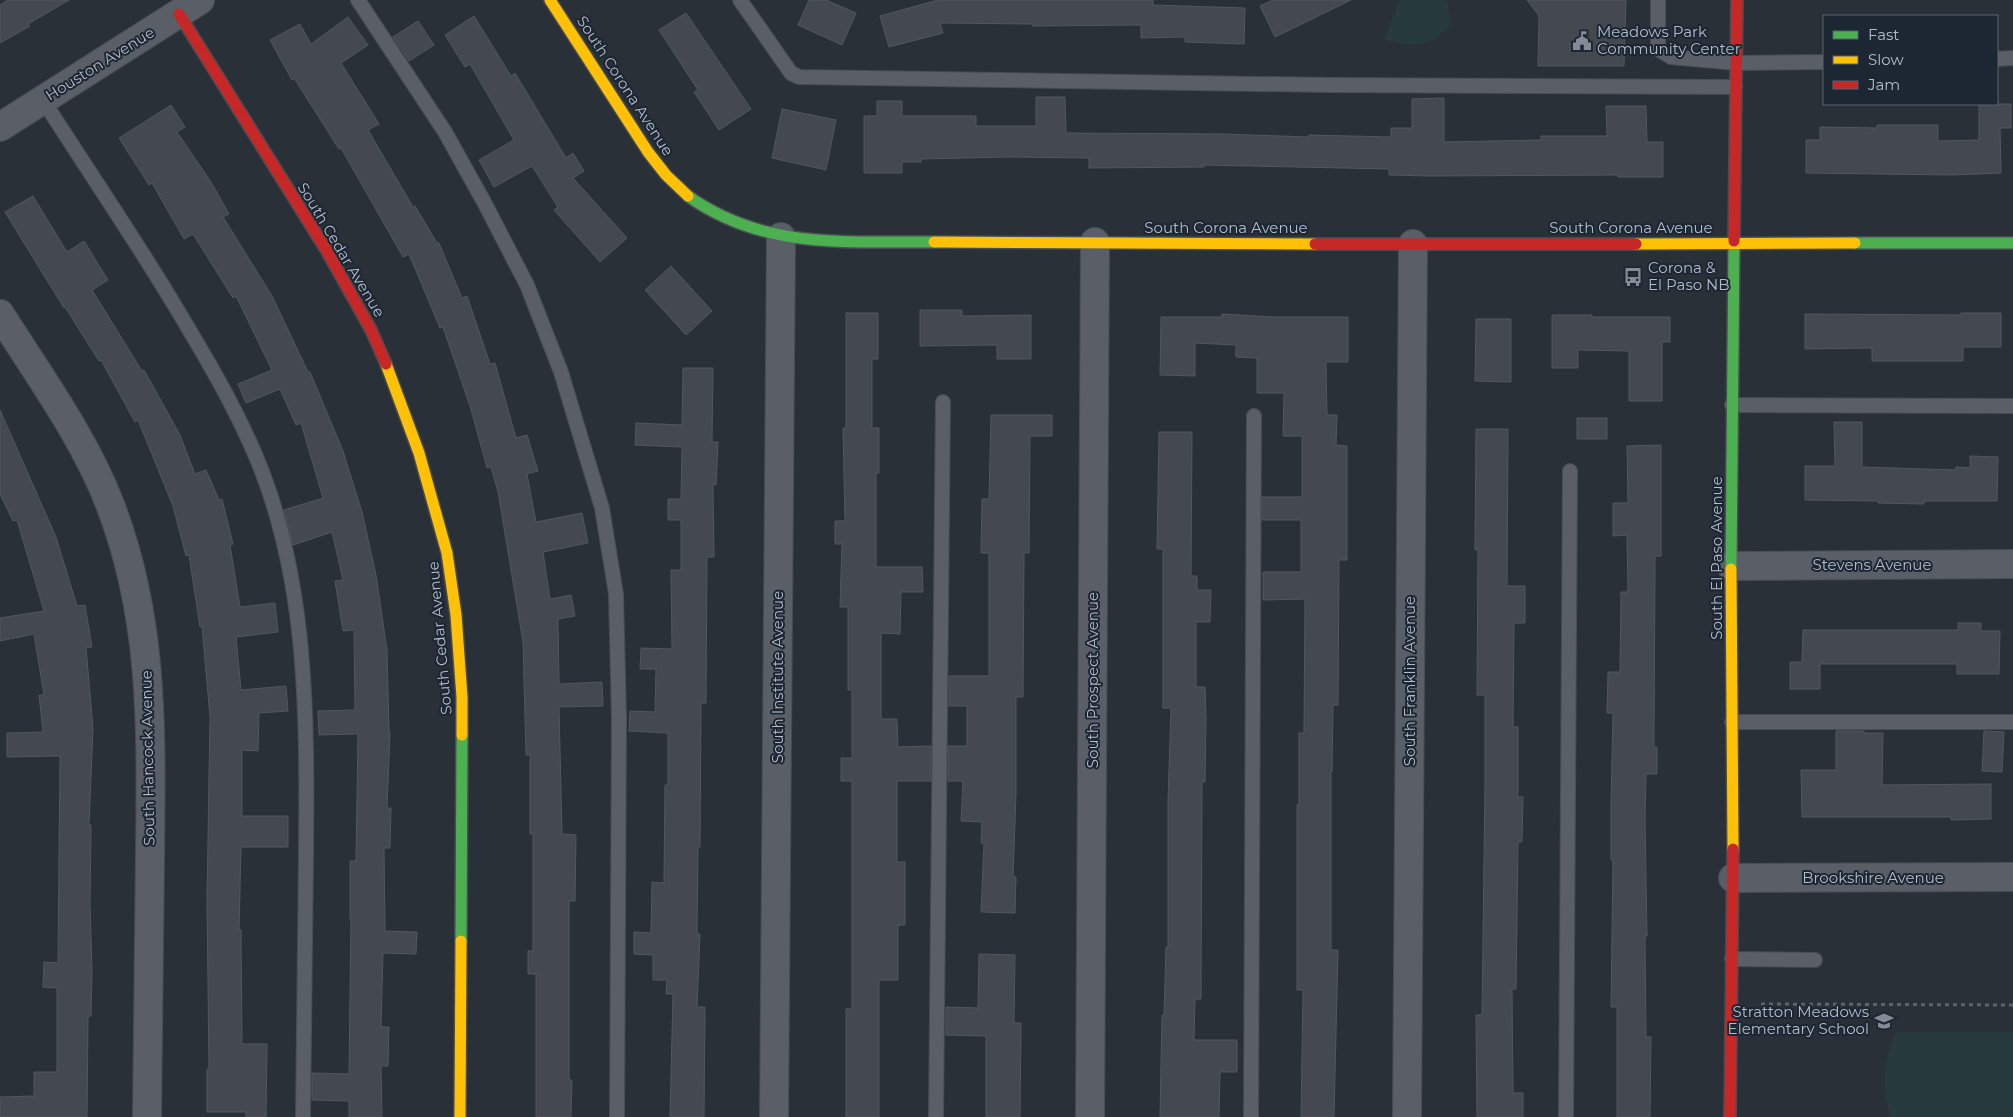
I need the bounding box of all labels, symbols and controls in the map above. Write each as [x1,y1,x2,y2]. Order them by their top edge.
street label: South Corona Avenue [573,12,678,159]
legend [1823,15,1998,105]
street label: Houston Avenue [42,22,158,105]
place label: Meadows Park Community Center [1597,22,1741,58]
text: Fast [1868,25,1899,44]
public building icon: Meadows Park Community Center [1571,30,1593,52]
text: Slow [1868,50,1904,69]
text: Jam [1867,75,1900,94]
street label: South Cedar Avenue [294,179,389,321]
street label: South Corona Avenue [1144,218,1308,237]
street label: South Corona Avenue [1549,218,1713,237]
place label: Corona & El Paso NB [1648,258,1730,294]
bus stop icon: Corona & El Paso NB [1622,266,1644,288]
street label: South El Paso Avenue [1707,476,1726,640]
street label: Stevens Avenue [1813,555,1931,574]
street label: South Cedar Avenue [423,561,456,715]
street label: South Institute Avenue [768,591,787,763]
street label: South Prospect Avenue [1083,592,1102,768]
street label: South Franklin Avenue [1400,596,1419,766]
street label: South Hancock Avenue [136,670,159,846]
street label: Brookshire Avenue [1802,868,1944,887]
place label: Stratton Meadows Elementary School [1728,1002,1869,1038]
school or university icon: Stratton Meadows Elementary School [1873,1010,1895,1032]

